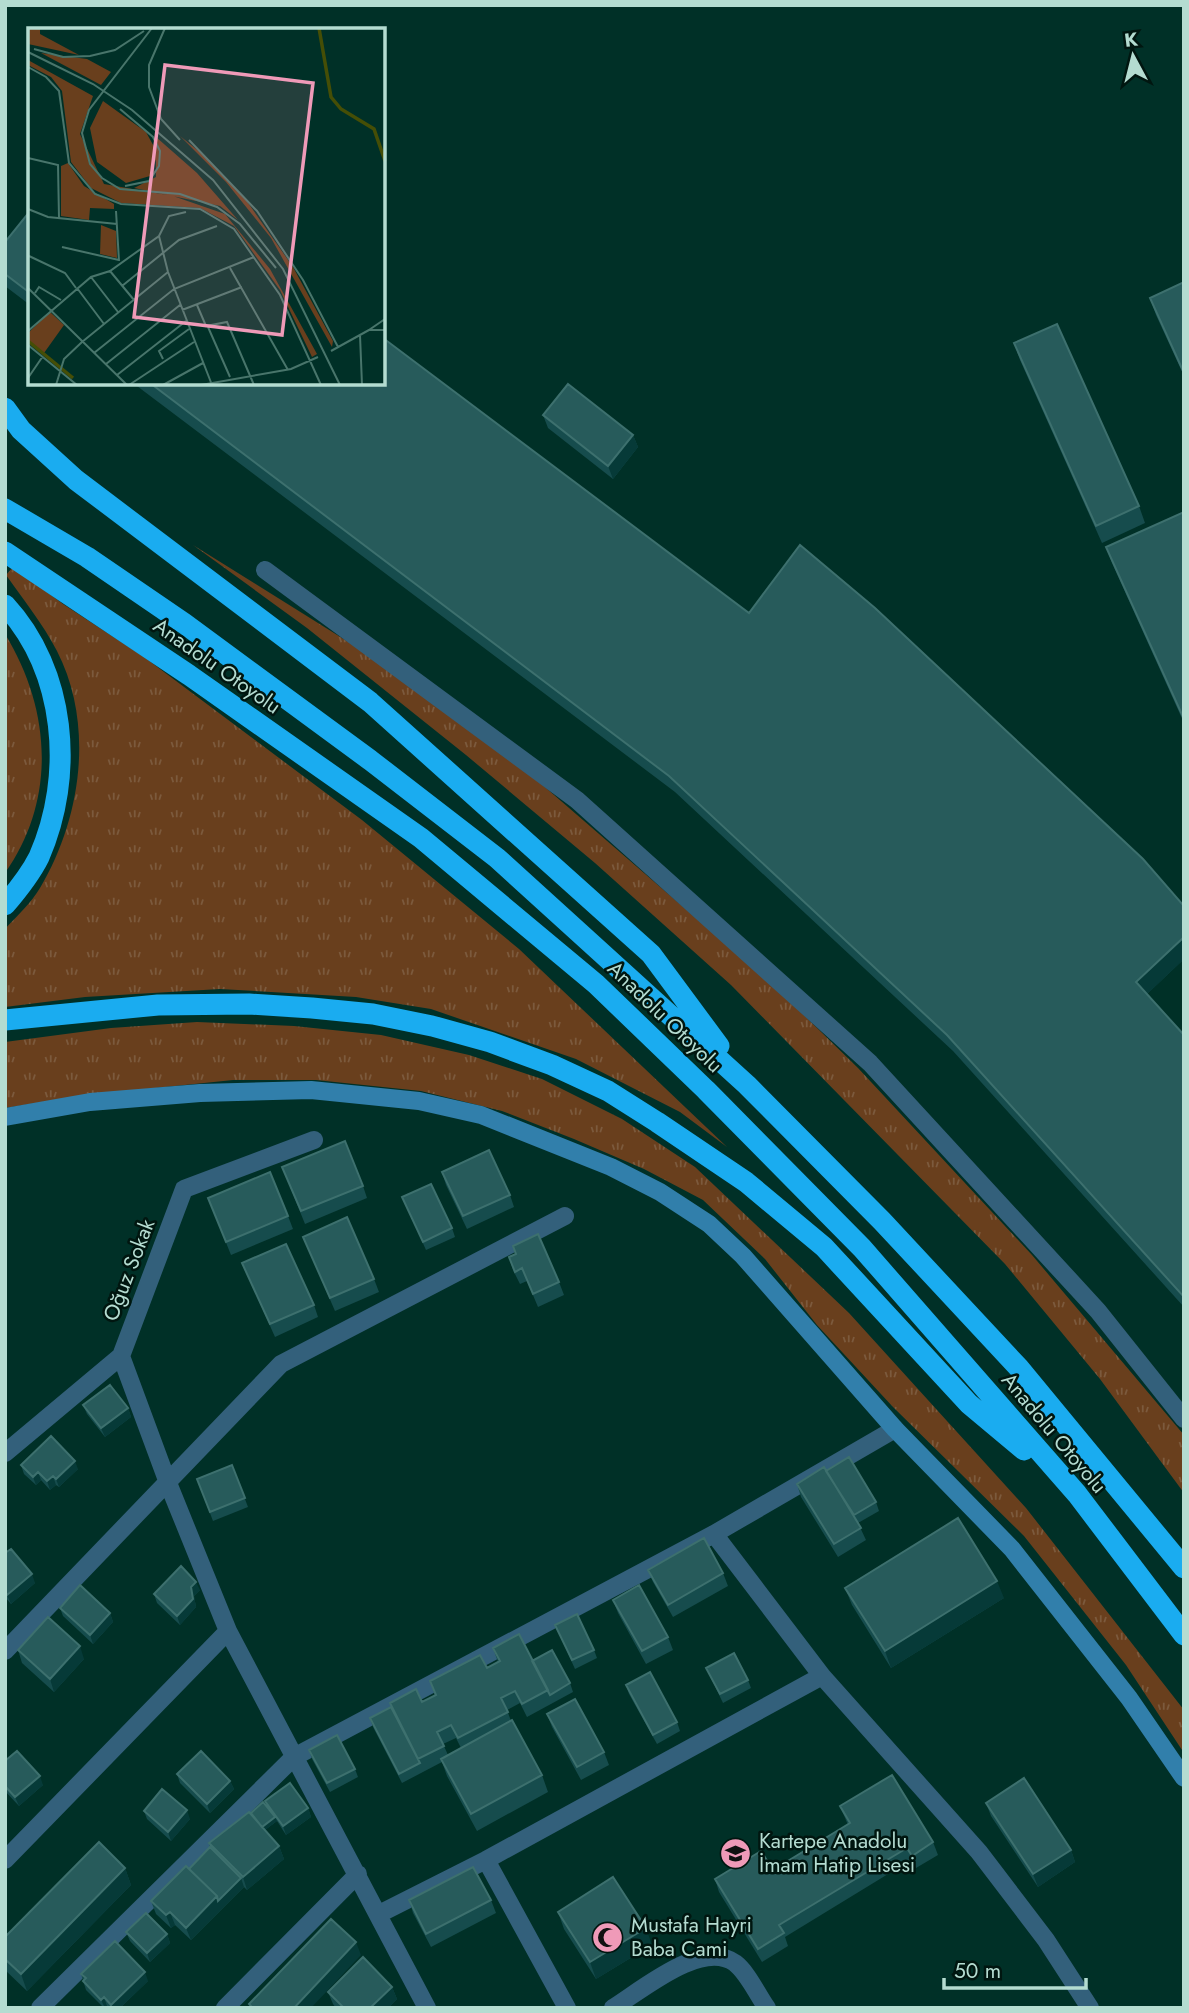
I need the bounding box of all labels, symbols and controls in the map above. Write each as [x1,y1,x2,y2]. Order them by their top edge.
north arrow [1098,21,1168,91]
text: K [1123,25,1140,54]
inset map [28,28,385,385]
street label: Anadolu Otoyolu [147,611,287,721]
street label: Anadolu Otoyolu [601,954,729,1080]
street label: Oğuz Sokak [96,1214,162,1325]
street label: Anadolu Otoyolu [994,1366,1114,1500]
place label: Kartepe Anadolu İmam Hatip Lisesi [759,1826,915,1880]
school or university icon: Kartepe Anadolu İmam Hatip Lisesi [719,1836,753,1870]
place label: Mustafa Hayri Baba Cami [631,1910,752,1964]
mosque icon: Mustafa Hayri Baba Cami [591,1920,625,1954]
scale bar [944,1946,1086,1990]
text: 50 m [954,1956,1001,1986]

